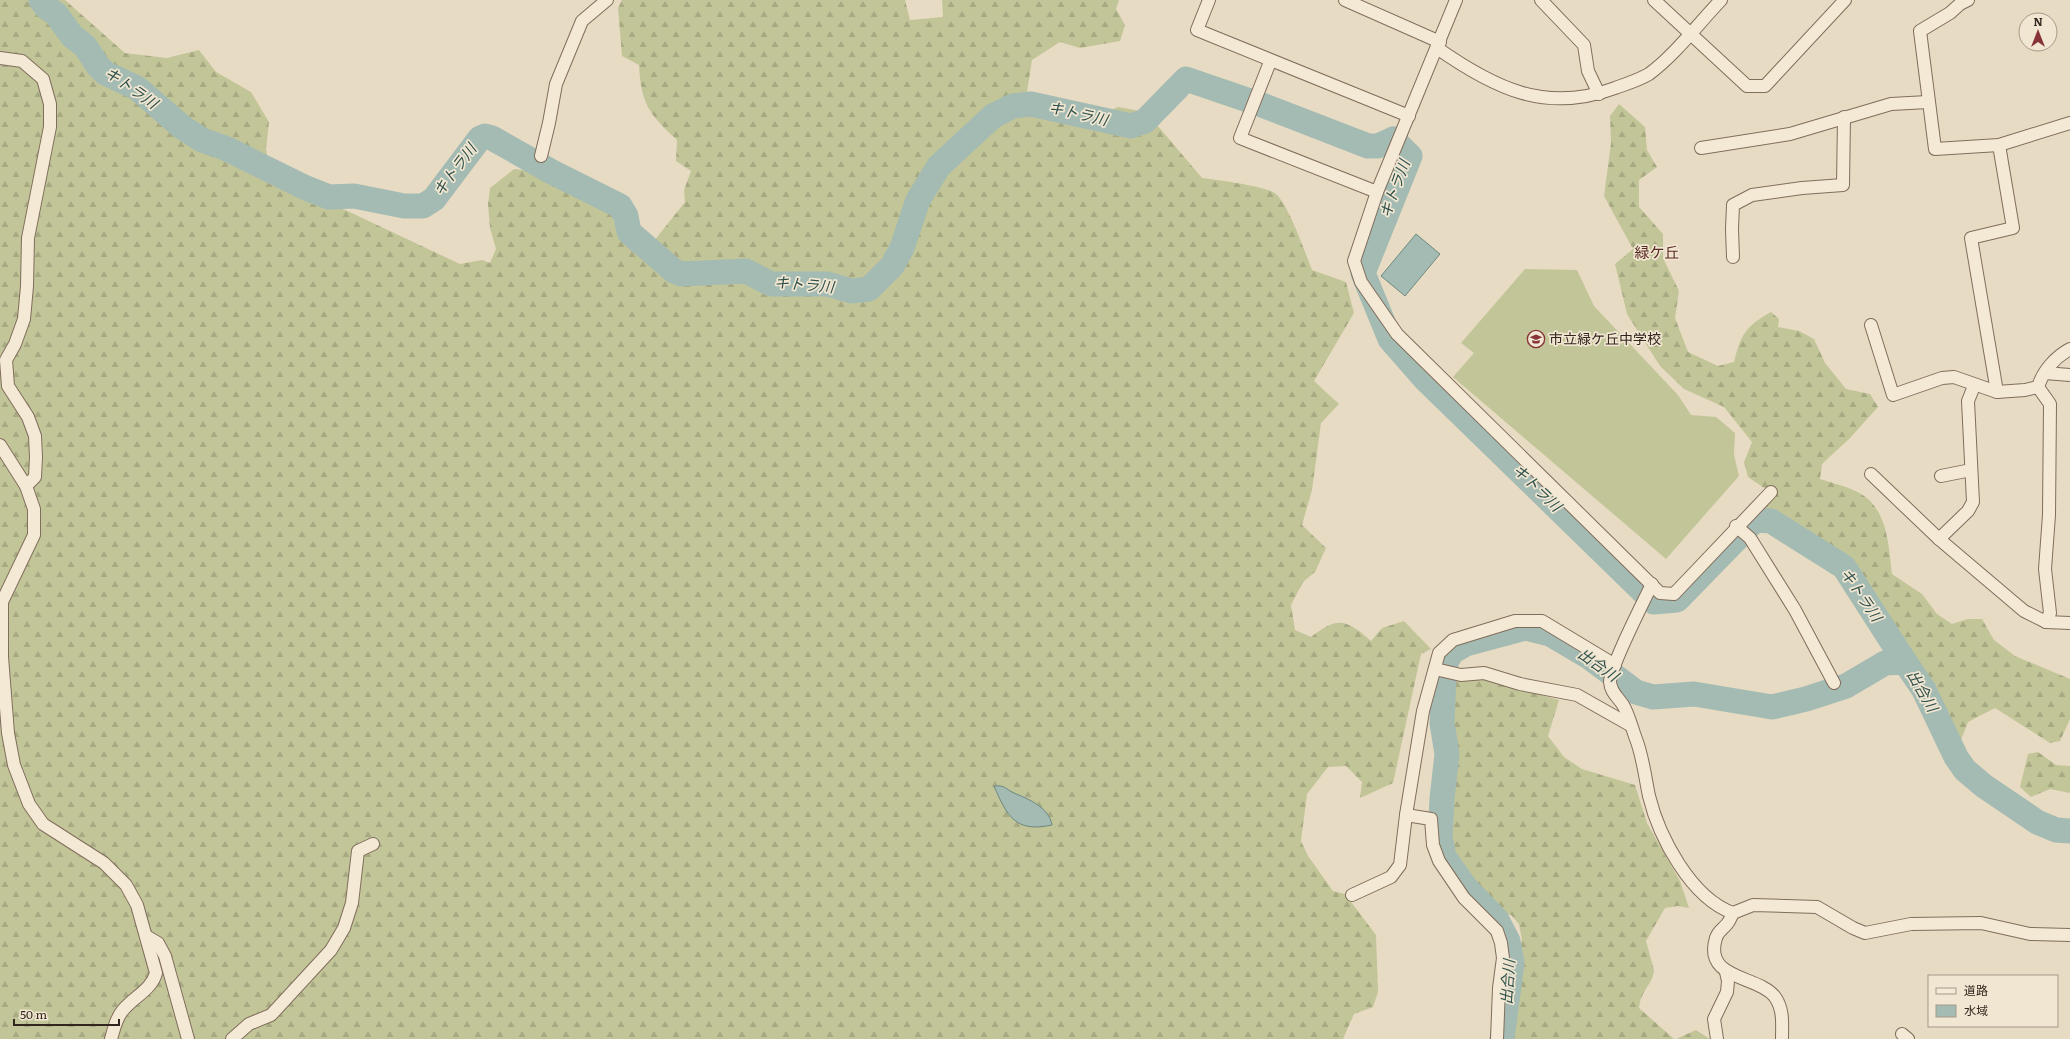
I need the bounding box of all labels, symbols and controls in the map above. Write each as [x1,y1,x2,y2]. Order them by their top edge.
north arrow [2018,12,2058,52]
text: N [2033,13,2043,29]
water label: キトラ川 [101,60,165,115]
water label: キトラ川 [1047,95,1112,131]
water label: キトラ川 [427,137,482,200]
water label: キトラ川 [1373,154,1415,221]
district label: 緑ケ丘 [1634,240,1680,263]
water label: キトラ川 [773,269,837,298]
place label: 市立緑ケ丘中学校 [1549,328,1661,348]
school or university icon: 市立緑ケ丘中学校 [1526,329,1546,349]
water label: キトラ川 [1508,458,1569,517]
water label: キトラ川 [1836,563,1890,627]
water label: 出合川 [1574,641,1626,687]
water label: 出合川 [1902,665,1946,717]
water label: 出合川 [1493,957,1520,1005]
legend [1928,975,2058,1027]
text: 道路 [1964,981,1988,999]
scale bar [14,1001,119,1027]
text: 水域 [1964,1001,1988,1019]
text: 50 m [20,1005,47,1023]

